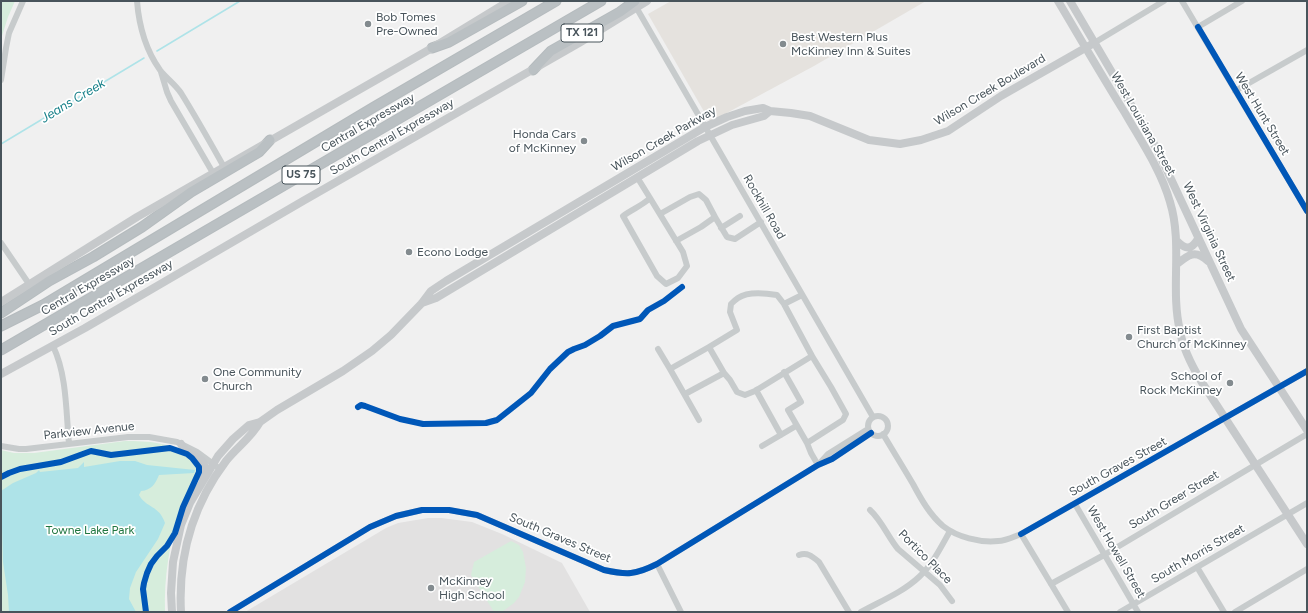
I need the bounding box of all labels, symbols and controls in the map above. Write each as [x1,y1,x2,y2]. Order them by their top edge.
place label: Bob Tomes Pre-Owned [376,10,438,38]
marker: Bob Tomes Pre-Owned [363,19,373,29]
road number: TX 121 [561,24,603,42]
place label: Best Western Plus McKinney Inn & Suites [791,30,911,58]
marker: Best Western Plus McKinney Inn & Suites [778,39,788,49]
street label: Wilson Creek Boulevard [932,51,1048,129]
street label: West Louisiana Street [1107,70,1179,178]
street label: West Hunt Street [1232,70,1292,158]
water label: Jeans Creek [38,76,108,126]
street label: Central Expressway [319,90,417,156]
street label: South Central Expressway [327,96,457,178]
street label: Wilson Creek Parkway [609,103,719,175]
place label: Honda Cars of McKinney [509,127,576,155]
marker: Honda Cars of McKinney [579,136,589,146]
road number: US 75 [282,166,320,184]
street label: Rockhill Road [740,172,788,242]
street label: West Virginia Street [1180,180,1238,284]
place label: Econo Lodge [417,245,488,259]
marker: Econo Lodge [404,247,414,257]
street label: Central Expressway [39,253,137,319]
street label: South Central Expressway [46,257,176,339]
place label: First Baptist Church of McKinney [1137,323,1246,351]
marker: First Baptist Church of McKinney [1124,332,1134,342]
place label: One Community Church [213,365,302,393]
place label: School of Rock McKinney [1139,369,1222,397]
marker: One Community Church [200,374,210,384]
marker: School of Rock McKinney [1225,378,1235,388]
street label: Parkview Avenue [43,419,135,443]
street label: South Graves Street [1067,434,1169,500]
street label: South Greer Street [1127,468,1221,532]
street label: West Howell Street [1084,503,1148,601]
street label: South Graves Street [507,510,613,566]
street label: South Morris Street [1149,521,1247,587]
park label: Towne Lake Park [46,523,134,537]
street label: Portico Place [895,527,955,587]
place label: McKinney High School [439,574,505,602]
marker: McKinney High School [426,583,436,593]

